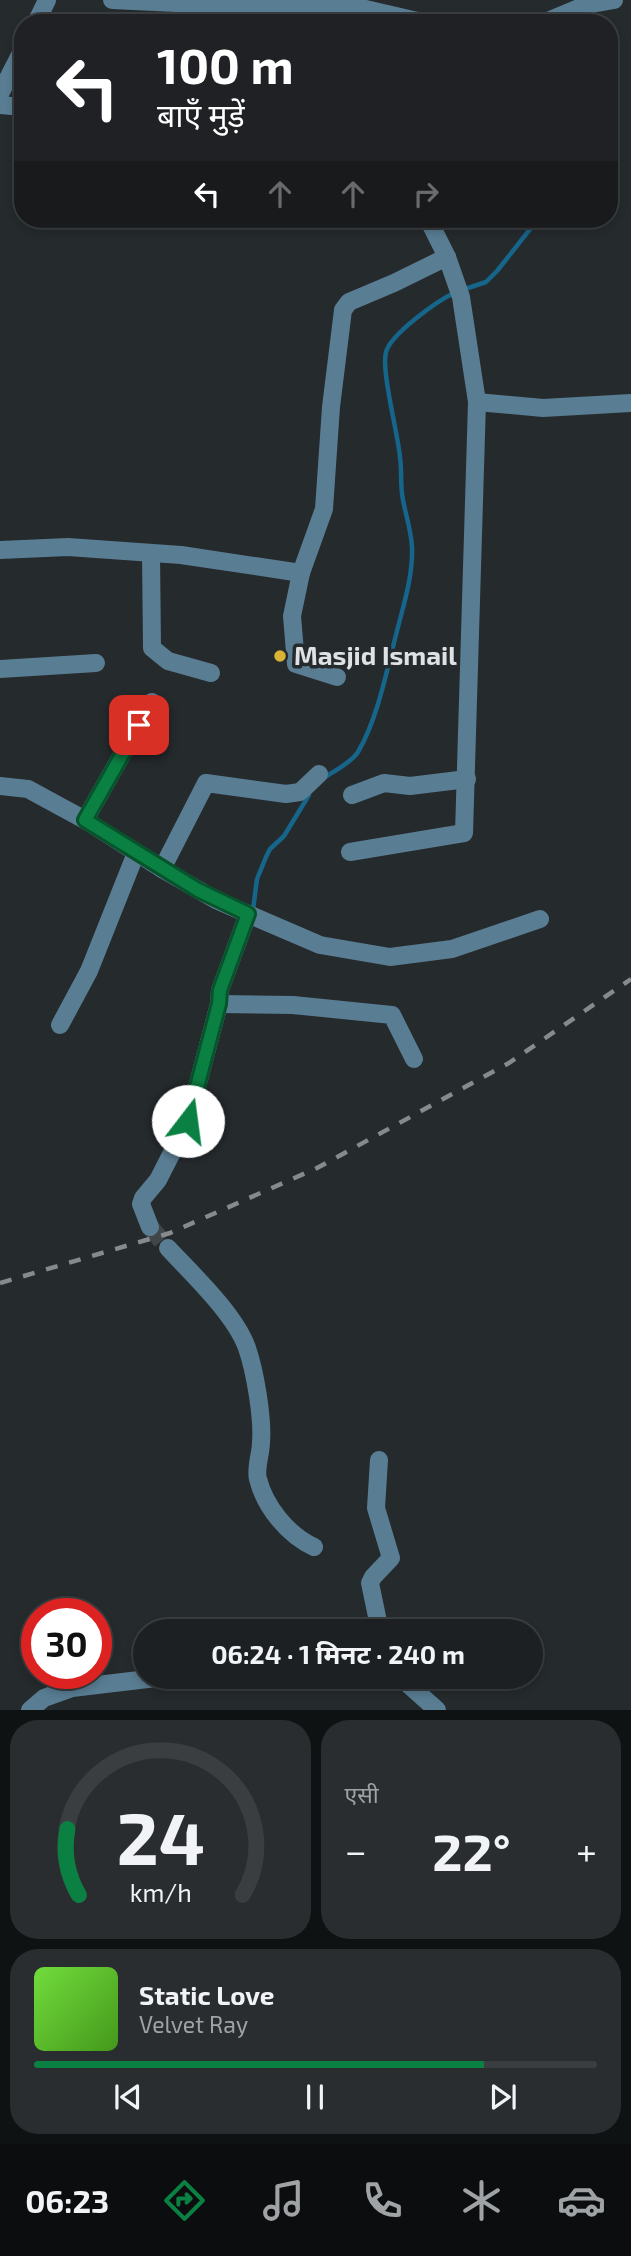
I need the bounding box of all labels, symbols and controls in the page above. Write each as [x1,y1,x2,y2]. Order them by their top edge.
text: 100 m [157,35,294,94]
icon: left [42,42,133,133]
text: बाएँ मुड़ें [157,95,245,133]
icon: left [188,175,226,213]
icon: ahead [261,175,299,213]
icon: ahead [334,175,372,213]
icon: right [407,175,445,213]
place label: Masjid Ismail [294,639,457,670]
marker: Masjid Ismail [272,648,288,664]
pin [109,695,169,755]
icon: arrive [120,706,158,744]
position arrow [151,1084,225,1158]
speed limit sign: 30 [21,1598,112,1689]
text: 06:24 · 1 मिनट · 240 m [211,1638,465,1669]
text: एसी [345,1780,379,1808]
text: 24 [116,1793,205,1881]
text: 22° [432,1819,511,1881]
text: − [345,1827,367,1873]
text: + [576,1827,597,1873]
text: km/h [129,1877,191,1907]
text: Static Love [139,1979,275,2010]
text: Velvet Ray [139,2010,248,2038]
icon: previous [109,2078,147,2116]
icon: pause [296,2078,334,2116]
icon: next [484,2078,522,2116]
icon: directions [160,2176,209,2225]
icon: music [259,2176,308,2225]
icon: phone [358,2176,407,2225]
icon: climate [457,2176,506,2225]
icon: car [557,2176,606,2225]
text: 06:23 [25,2181,109,2219]

